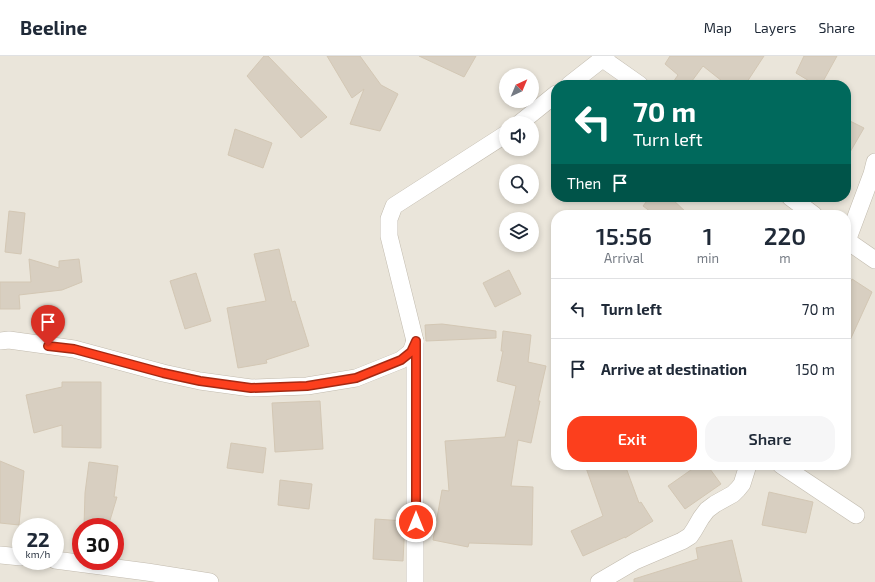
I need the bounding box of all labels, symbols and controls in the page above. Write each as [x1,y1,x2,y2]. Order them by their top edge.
text: Beeline [20,16,87,39]
text: Map [704,19,732,36]
text: Layers [754,19,796,36]
text: Share [818,19,855,36]
north arrow [499,68,539,108]
map controls [499,68,539,252]
text: 70 m [633,94,696,128]
icon: left [567,96,619,148]
button: sound [499,116,539,156]
text: Turn left [633,128,703,150]
button: search [499,164,539,204]
icon: arrive [609,172,631,194]
text: Then [567,174,601,192]
button: layers [499,212,539,252]
text: 15:56 [596,221,652,250]
text: 1 [703,221,713,250]
text: 220 [764,221,806,250]
text: Arrival [604,250,644,266]
text: min [697,250,719,266]
text: m [779,250,791,266]
icon: left [567,298,589,320]
text: Turn left [601,300,662,318]
text: 70 m [802,300,835,318]
pin [31,305,65,346]
icon: arrive [37,311,59,333]
icon: arrive [567,358,589,380]
text: Arrive at destination [601,360,747,378]
text: 150 m [795,360,835,378]
button: Exit [567,416,697,462]
button: Share [705,416,835,462]
position arrow [395,501,437,543]
speed limit sign: 30 [72,518,124,570]
text: 22 [26,527,50,551]
text: km/h [26,548,50,560]

